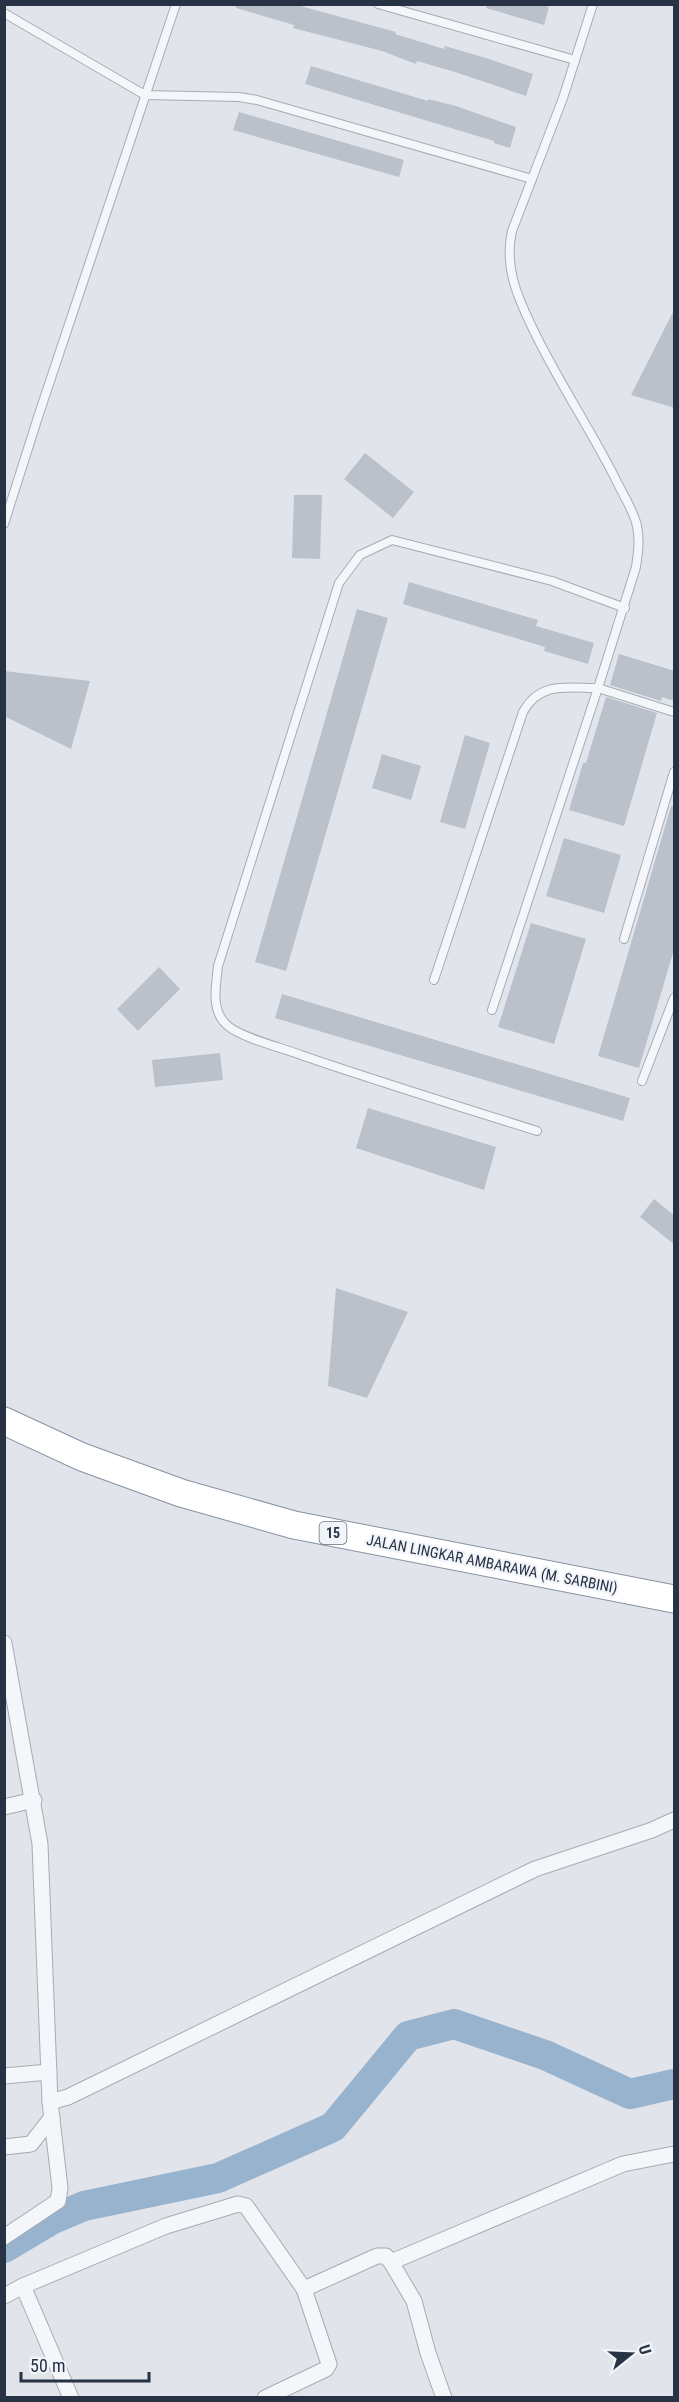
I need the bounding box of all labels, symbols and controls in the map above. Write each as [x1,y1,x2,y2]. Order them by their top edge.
road number: 15 [320,1522,346,1544]
street label: JALAN LINGKAR AMBARAWA (M. SARBINI) [365,1531,619,1597]
north arrow [601,2324,661,2384]
text: U [634,2342,655,2357]
scale bar [21,2345,148,2383]
text: 50 m [30,2355,65,2376]

